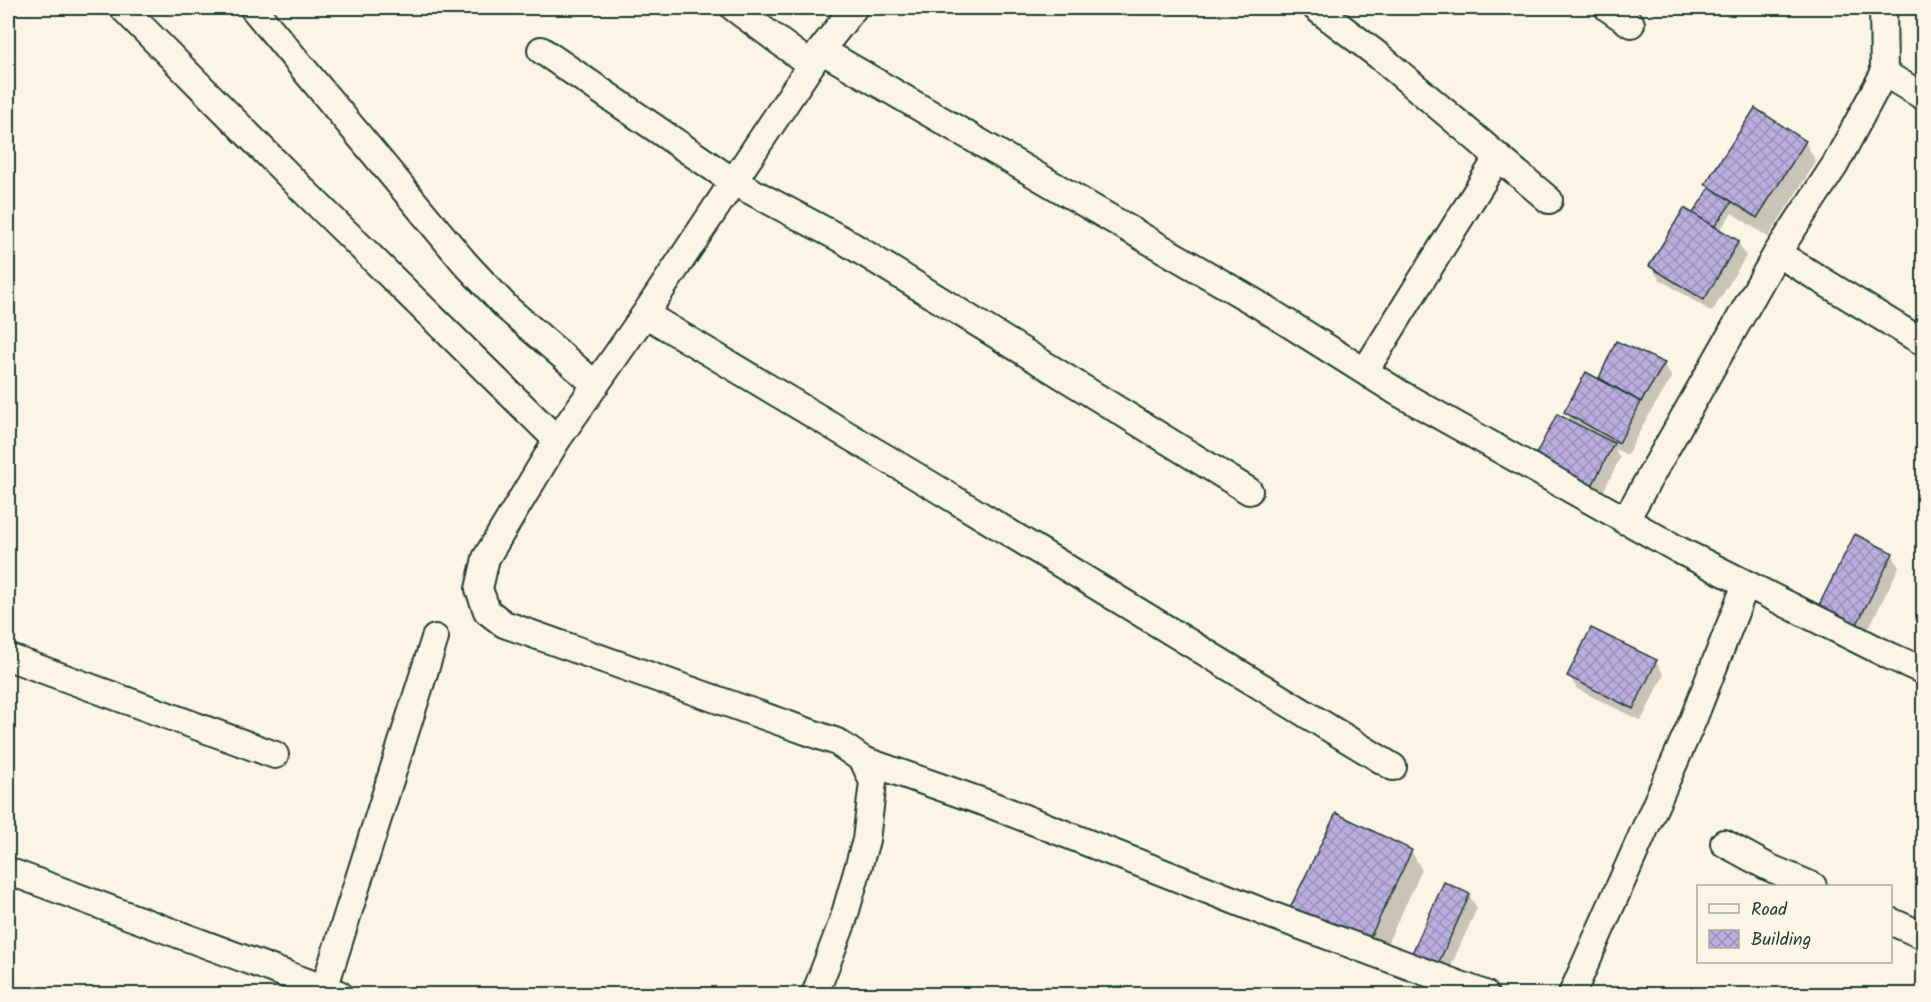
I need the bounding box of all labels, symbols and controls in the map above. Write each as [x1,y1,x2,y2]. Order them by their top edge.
legend [1697,885,1892,963]
text: Road [1751,896,1788,925]
text: Building [1751,926,1811,955]

